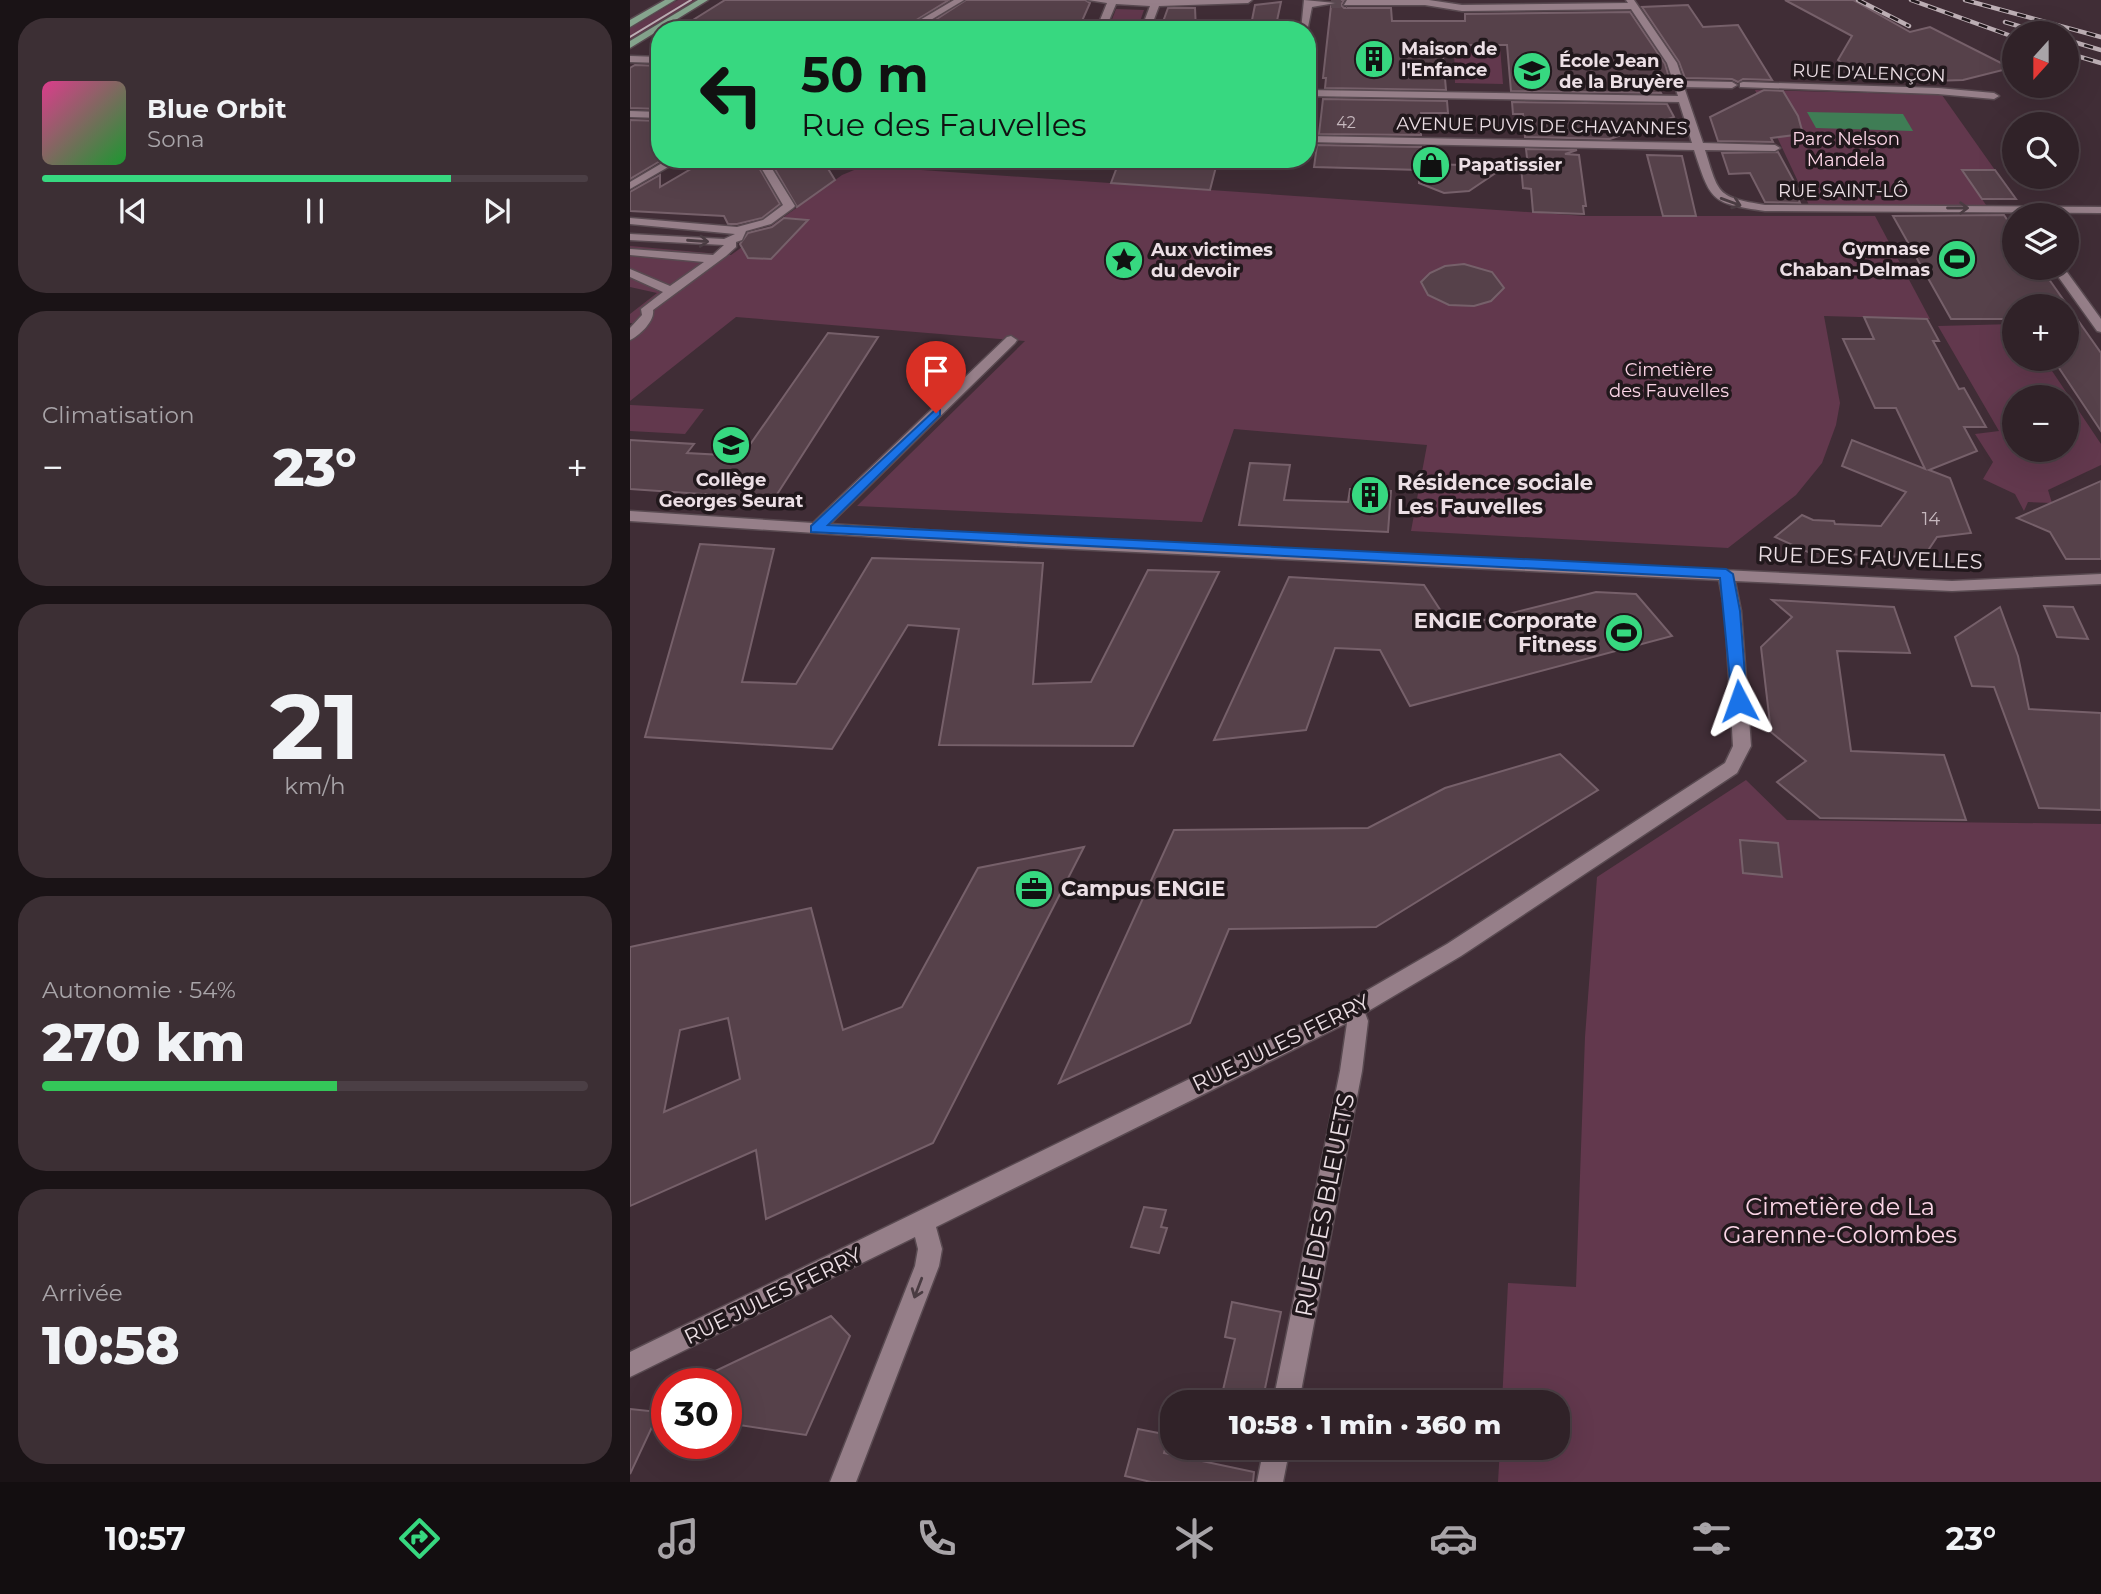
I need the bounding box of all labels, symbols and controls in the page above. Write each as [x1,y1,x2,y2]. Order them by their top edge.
north arrow [2002,21,2079,98]
map controls [2002,21,2079,462]
building icon: Maison de l'Enfance [1353,38,1395,80]
place label: Maison de l'Enfance [1401,38,1497,81]
text: 50 m [801,45,929,104]
icon: left [686,49,777,140]
school or university icon: École Jean de la Bruyère [1511,50,1553,92]
place label: École Jean de la Bruyère [1559,50,1684,93]
street label: RUE D'ALENÇON [1792,59,1946,87]
text: Blue Orbit [147,93,286,125]
text: Rue des Fauvelles [801,105,1087,144]
street label: AVENUE PUVIS DE CHAVANNES [1396,112,1688,140]
button: search [2002,112,2079,189]
house number: 42 [1336,113,1356,132]
text: Sona [147,125,205,153]
park label: Parc Nelson Mandela [1792,128,1900,171]
shop icon: Papatissier [1410,144,1452,186]
place label: Papatissier [1458,154,1563,176]
street label: RUE SAINT-LÔ [1778,180,1908,202]
icon: previous [114,192,152,230]
icon: pause [296,192,334,230]
icon: next [478,192,516,230]
one-way arrow [1720,196,1742,209]
one-way arrow [1946,201,1969,215]
button: layers [2002,203,2079,280]
one-way arrow [686,235,709,248]
place label: Gymnase Chaban-Delmas [1779,238,1930,281]
sports icon: Gymnase Chaban-Delmas [1936,238,1978,280]
place icon: Aux victimes du devoir [1103,239,1145,281]
place label: Aux victimes du devoir [1150,239,1273,282]
button: + [2002,294,2079,371]
pin [906,341,966,413]
icon: arrive [917,352,955,390]
park label: Cimetière des Fauvelles [1609,359,1729,402]
button: − [2002,385,2079,462]
text: Climatisation [42,401,194,429]
school or university icon: Collège Georges Seurat [710,424,752,466]
text: 23° [273,436,357,499]
text: − [42,444,64,491]
text: + [566,444,588,491]
place label: Collège Georges Seurat [659,469,803,512]
place label: Résidence sociale Les Fauvelles [1397,470,1593,519]
building icon: Résidence sociale Les Fauvelles [1349,474,1391,516]
house number: 14 [1922,508,1940,530]
street label: RUE DES FAUVELLES [1757,541,1983,574]
place label: ENGIE Corporate Fitness [1414,608,1597,657]
sports icon: ENGIE Corporate Fitness [1603,612,1645,654]
position arrow [1702,664,1776,738]
text: 21 [270,671,360,782]
text: km/h [284,772,346,800]
office icon: Campus ENGIE [1013,868,1055,910]
place label: Campus ENGIE [1061,876,1225,901]
text: Autonomie · 54% [42,976,236,1004]
street label: RUE JULES FERRY [1188,988,1374,1096]
text: 270 km [42,1011,245,1074]
street label: RUE DES BLEUETS [1289,1091,1360,1319]
park label: Cimetière de La Garenne-Colombes [1723,1192,1957,1249]
street label: RUE JULES FERRY [680,1241,866,1349]
one-way arrow [911,1277,923,1299]
text: Arrivée [42,1279,123,1307]
text: 10:58 [42,1314,180,1377]
speed limit sign: 30 [651,1368,742,1459]
text: 10:58 · 1 min · 360 m [1229,1409,1501,1441]
icon: directions [395,1514,444,1563]
icon: music [654,1514,703,1563]
icon: phone [912,1514,961,1563]
icon: climate [1170,1514,1219,1563]
icon: car [1429,1514,1478,1563]
icon: filters [1687,1514,1736,1563]
text: 10:57 [105,1519,186,1558]
text: 23° [1945,1519,1996,1558]

